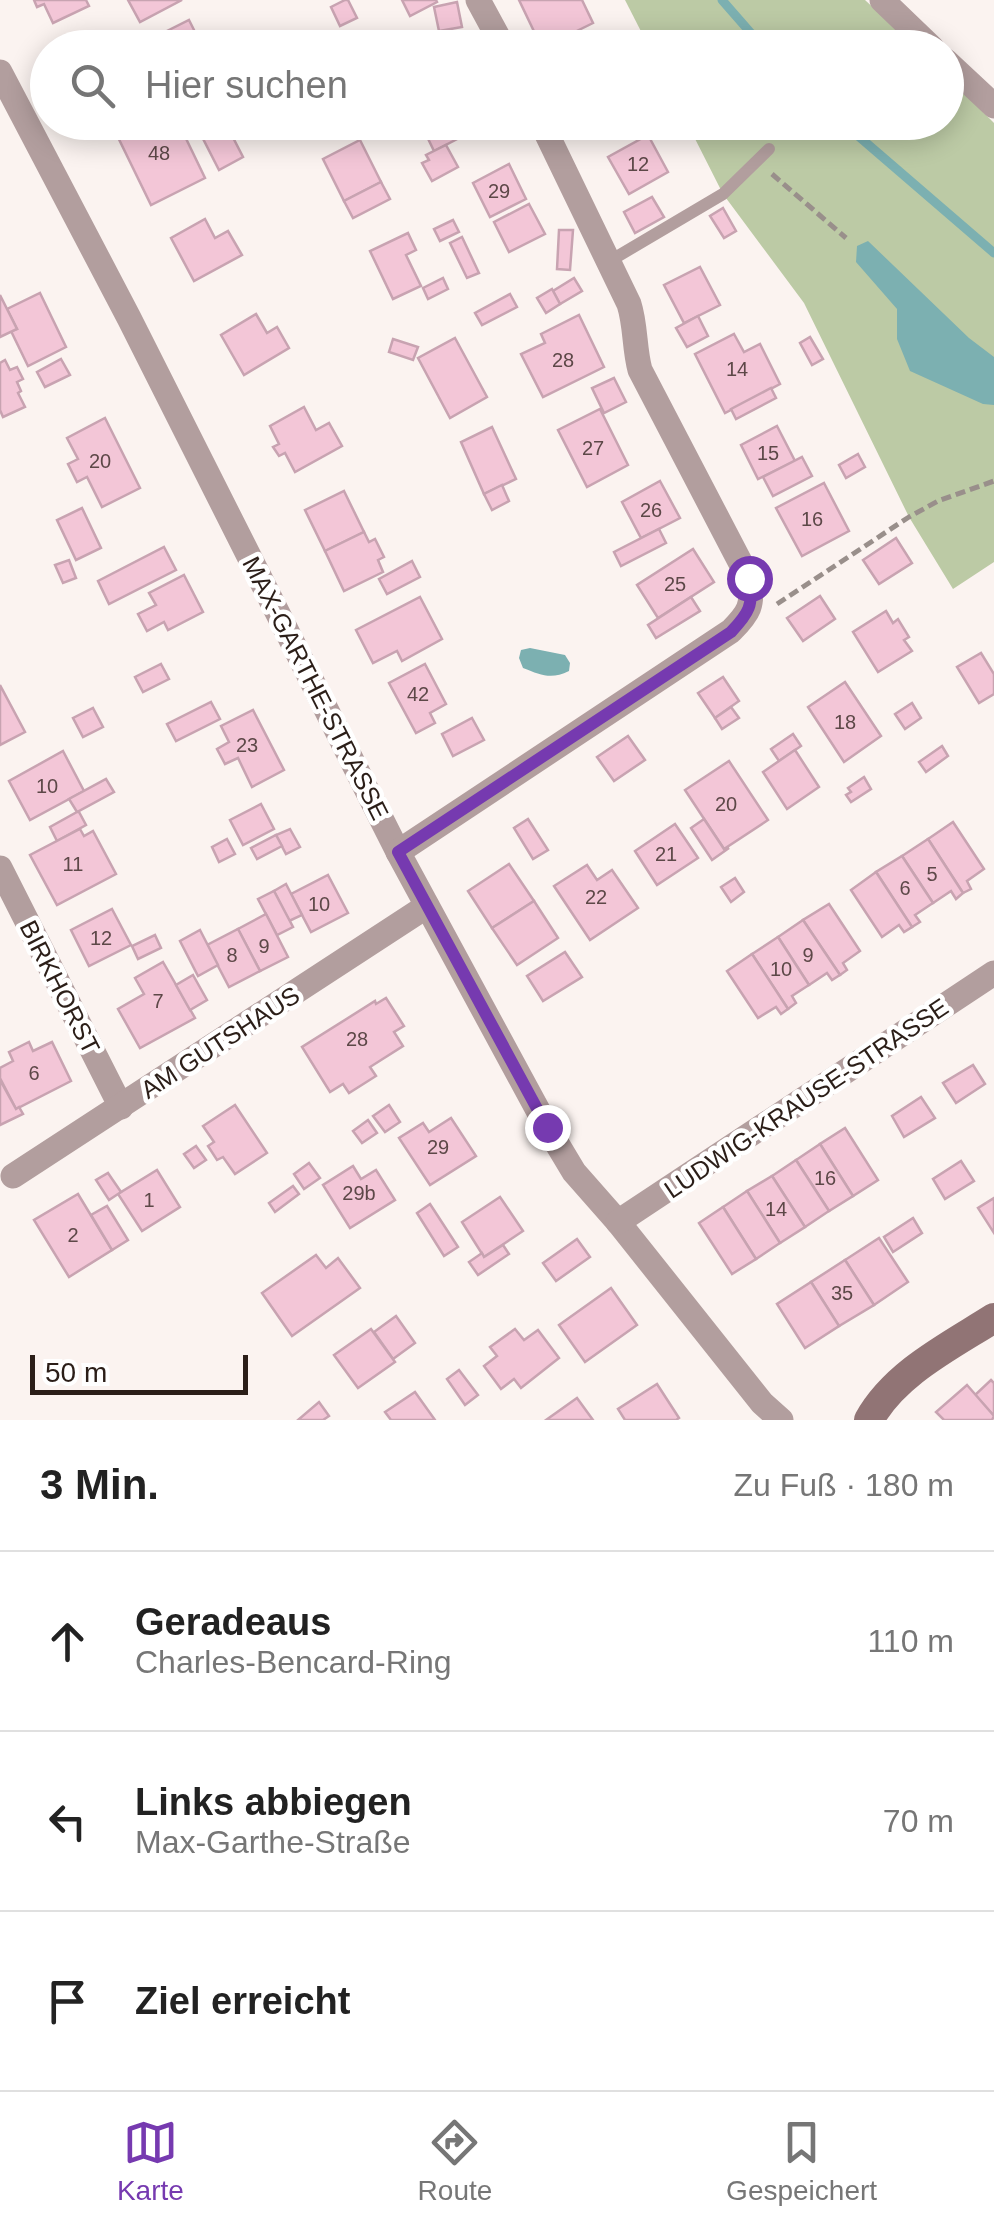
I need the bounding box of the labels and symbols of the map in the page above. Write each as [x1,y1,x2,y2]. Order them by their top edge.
house number: 48 [148,142,170,164]
house number: 12 [627,153,649,175]
house number: 29 [488,180,510,202]
house number: 28 [552,349,574,371]
house number: 14 [726,358,748,380]
house number: 27 [582,437,604,459]
house number: 15 [757,442,779,464]
house number: 20 [89,450,111,472]
house number: 26 [640,499,662,521]
house number: 16 [801,508,823,530]
street label: MAX-GARTHE-STRASSE [237,552,395,824]
route start [727,556,773,602]
house number: 25 [664,573,686,595]
house number: 42 [407,683,429,705]
house number: 18 [834,711,856,733]
house number: 23 [236,734,258,756]
house number: 10 [36,775,58,797]
house number: 20 [715,793,737,815]
house number: 21 [655,843,677,865]
house number: 11 [63,853,83,875]
house number: 5 [926,863,938,885]
house number: 6 [899,877,911,899]
house number: 22 [585,886,607,908]
house number: 10 [308,893,330,915]
street label: BIRKHORST [14,916,106,1058]
house number: 12 [90,927,112,949]
house number: 9 [258,935,270,957]
house number: 8 [226,944,238,966]
house number: 9 [802,944,814,966]
house number: 10 [770,958,792,980]
street label: AM GUTSHAUS [135,980,305,1104]
house number: 7 [152,990,164,1012]
street label: LUDWIG-KRAUSE-STRASSE [659,992,953,1204]
house number: 28 [346,1028,368,1050]
house number: 6 [28,1062,40,1084]
route end [525,1105,571,1151]
house number: 29 [427,1136,449,1158]
house number: 16 [814,1167,836,1189]
house number: 29b [342,1182,376,1204]
house number: 1 [143,1189,155,1211]
house number: 14 [765,1198,787,1220]
house number: 2 [67,1224,79,1246]
house number: 35 [831,1282,853,1304]
scale bar [30,1350,248,1394]

